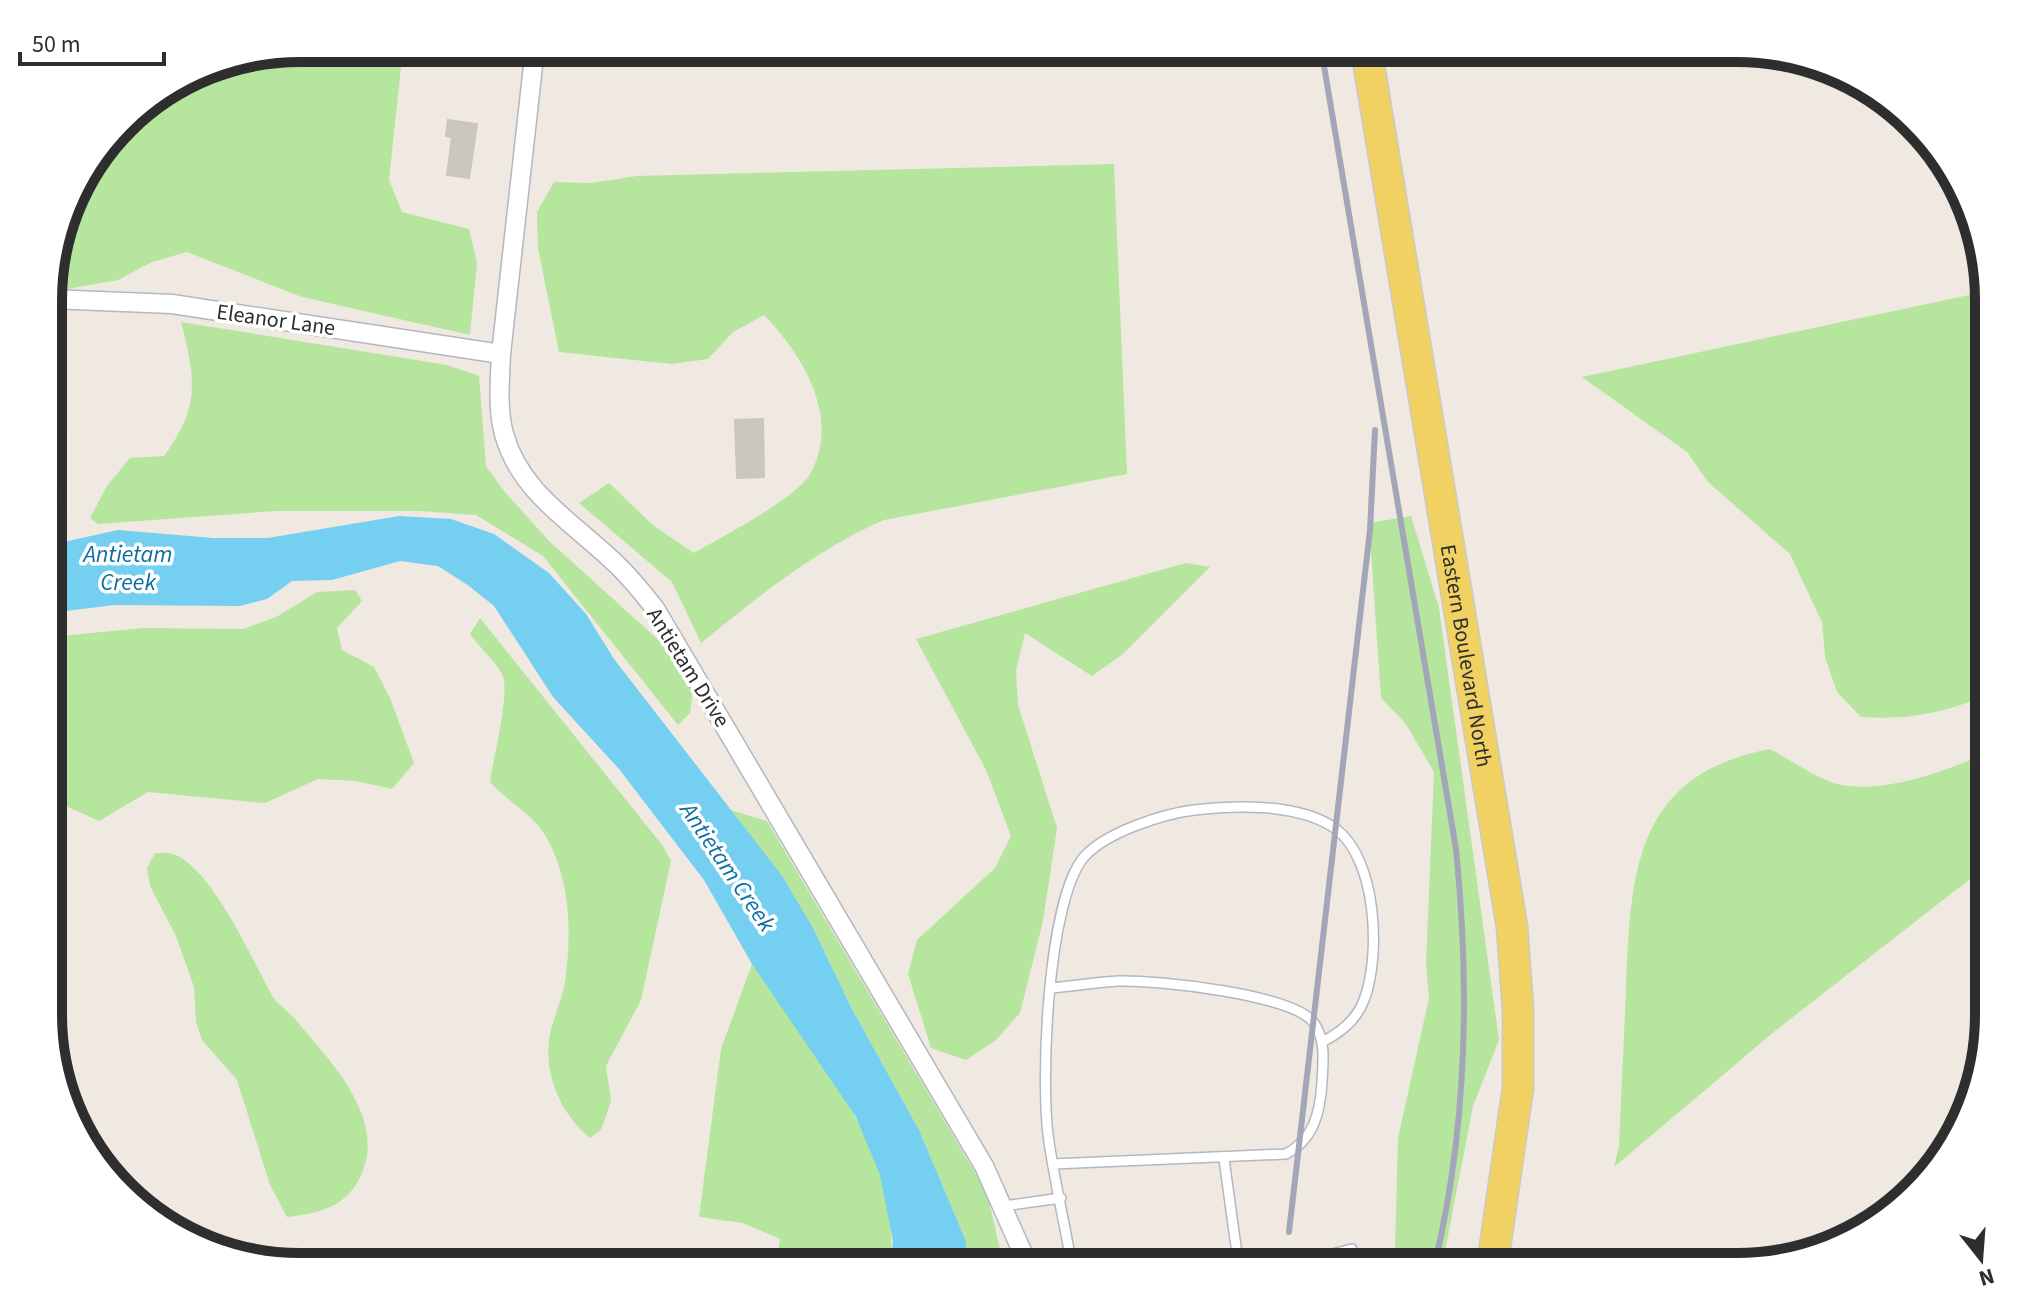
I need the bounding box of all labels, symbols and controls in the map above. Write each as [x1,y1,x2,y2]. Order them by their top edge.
scale bar [20,16,164,66]
text: 50 m [32,27,81,62]
street label: Eleanor Lane [214,296,337,344]
water label: Antietam Creek [82,537,172,600]
street label: Eastern Boulevard North [1432,542,1500,770]
street label: Antietam Drive [639,601,738,734]
water label: Antietam Creek [670,794,784,939]
north arrow [1941,1219,2021,1299]
text: N [1975,1260,1998,1295]

